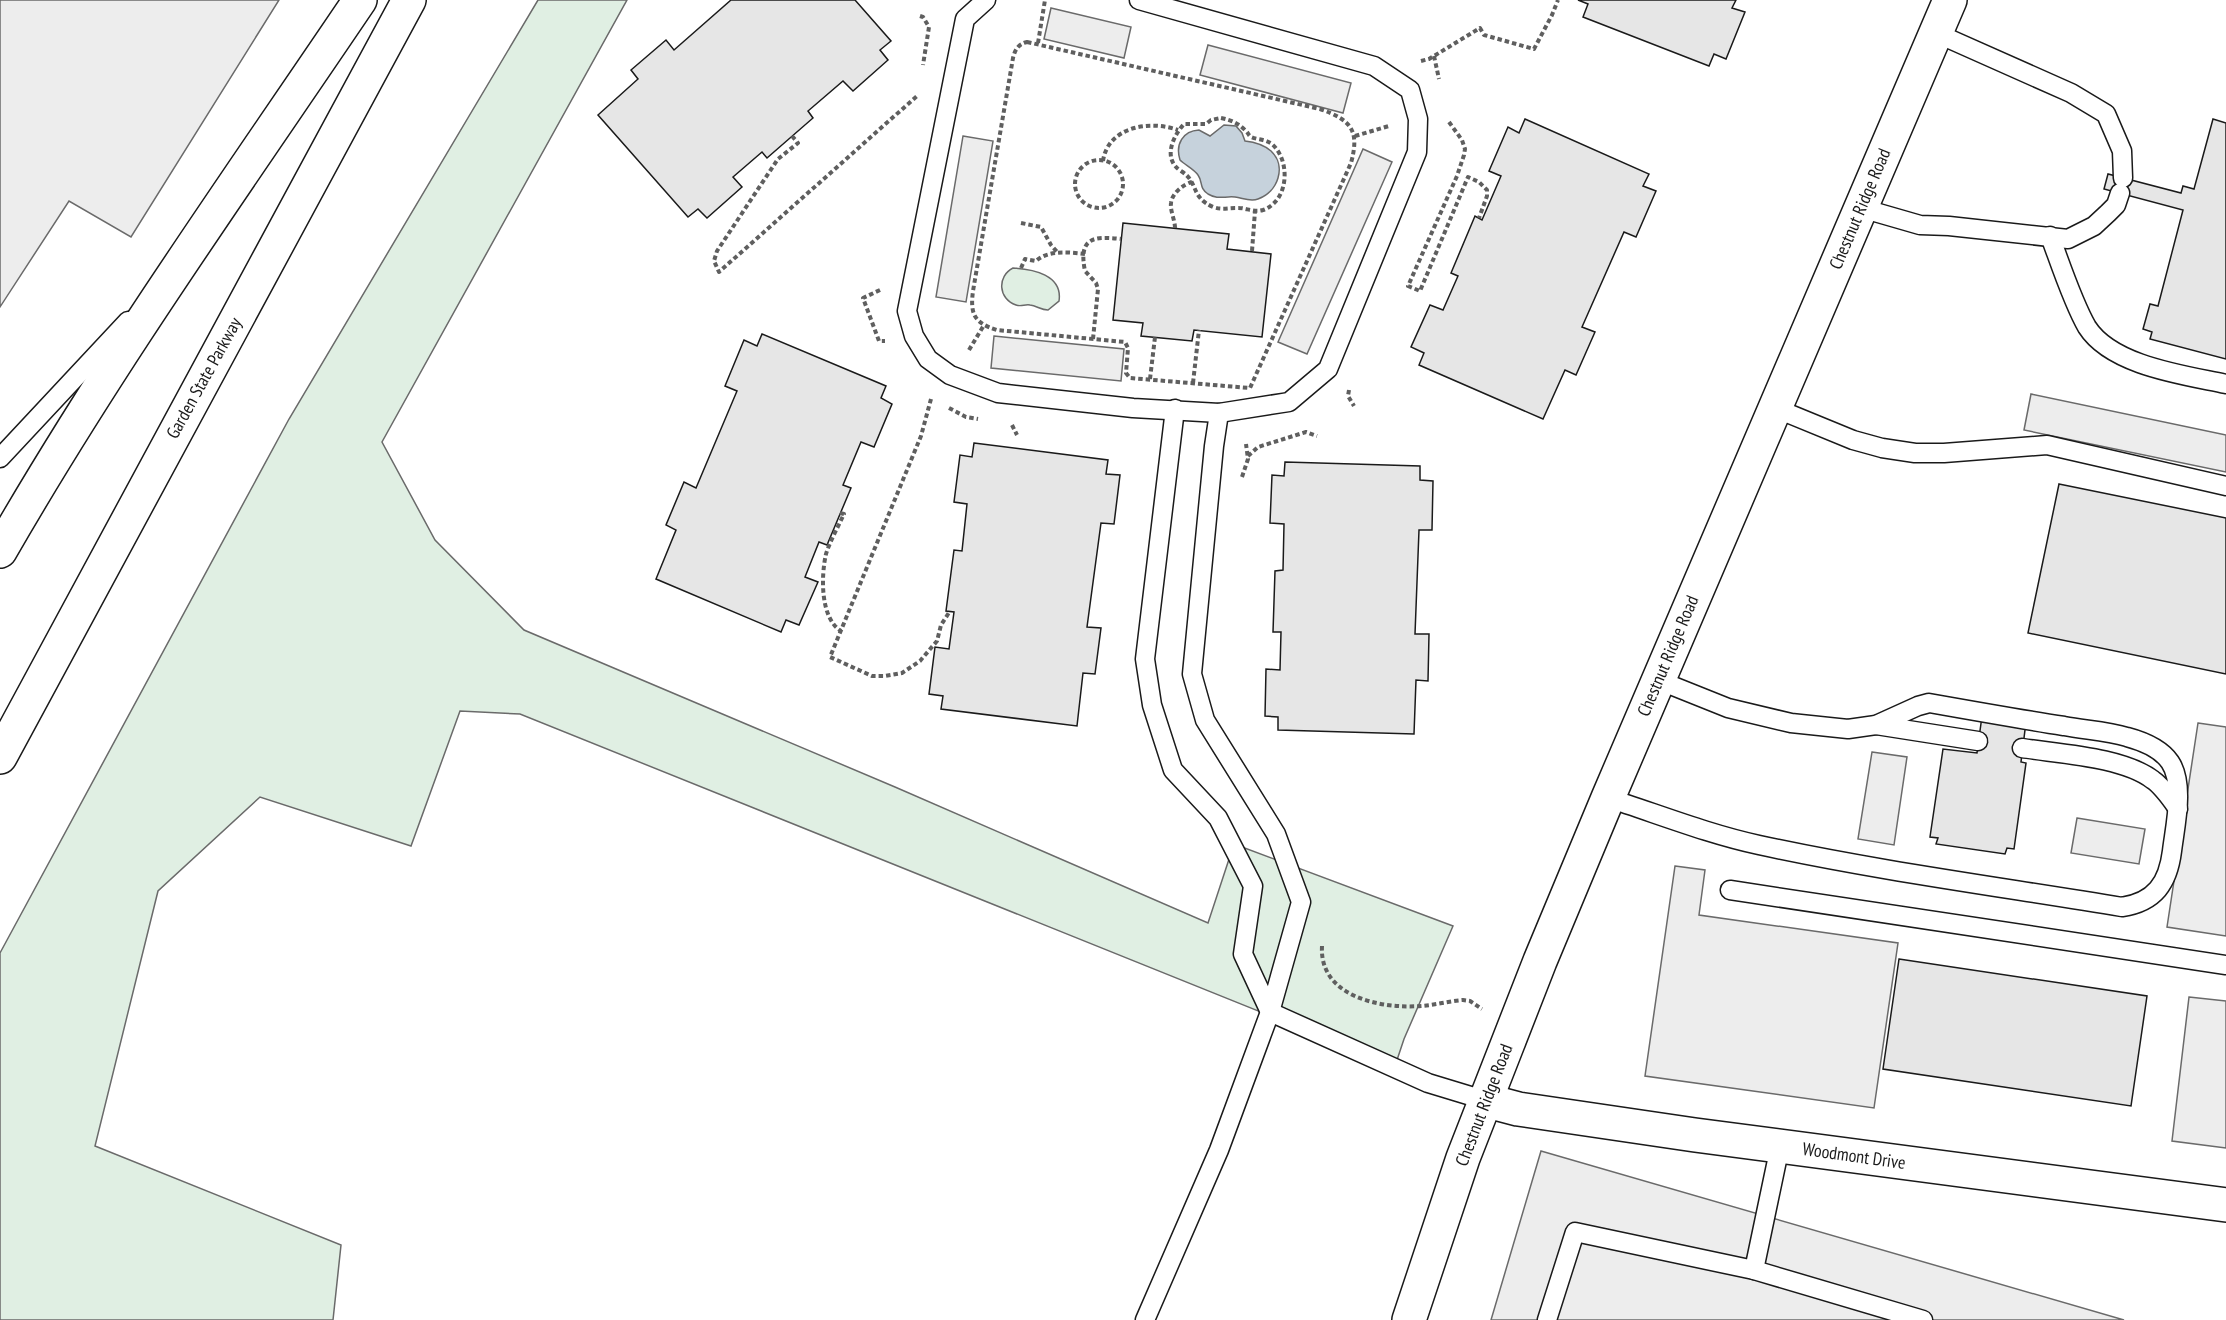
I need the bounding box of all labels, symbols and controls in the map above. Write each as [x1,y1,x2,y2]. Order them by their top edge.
street label: Chestnut Ridge Road [1824,145,1895,273]
street label: Garden State Parkway [161,313,246,442]
street label: Chestnut Ridge Road [1632,592,1703,720]
street label: Chestnut Ridge Road [1450,1040,1517,1169]
street label: Woodmont Drive [1801,1137,1907,1174]

